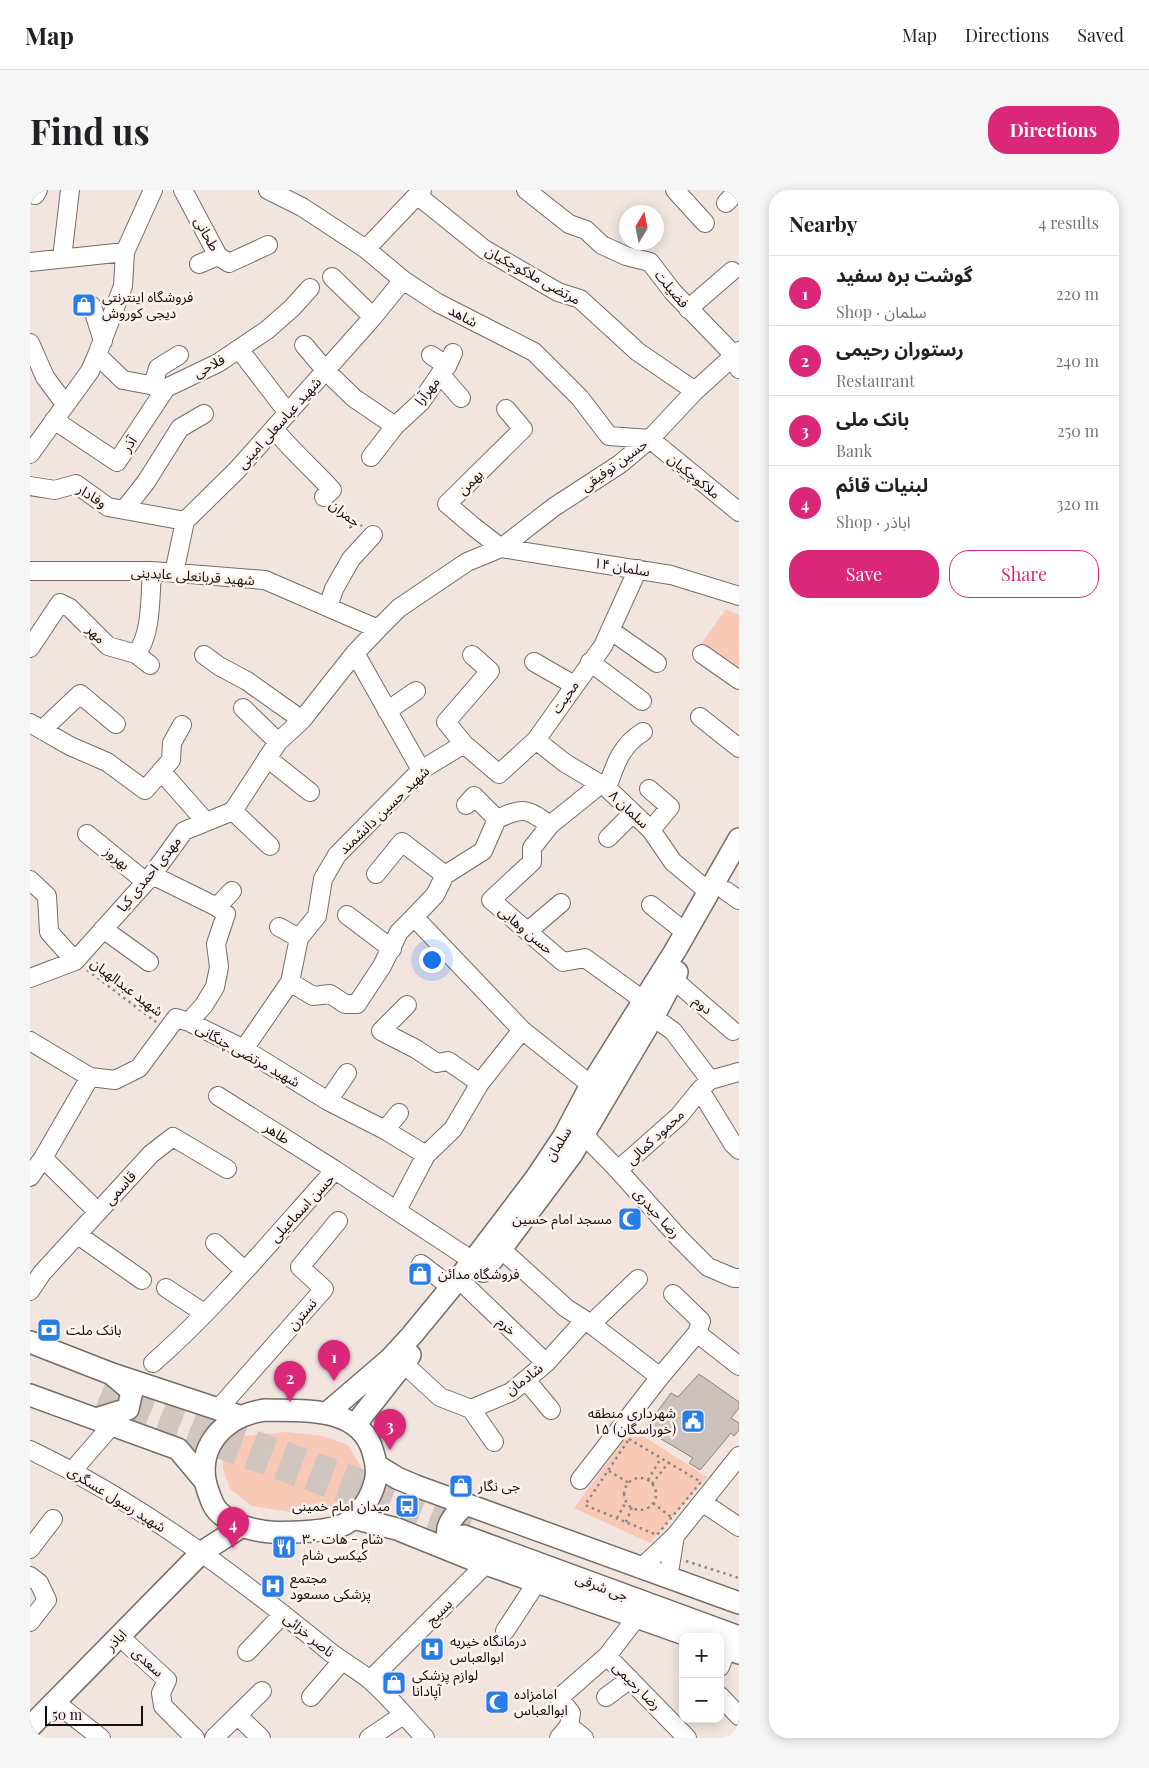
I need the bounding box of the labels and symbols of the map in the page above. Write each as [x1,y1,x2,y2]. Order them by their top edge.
north arrow [619,205,664,250]
street label: طحانی [190,213,225,254]
street label: مرتضی ملاکوچکیان [482,241,584,310]
street label: فضیلت [651,266,694,312]
place label: فروشگاه اینترنتی دیجی کوروش [102,287,193,322]
shop icon: فروشگاه اینترنتی دیجی کوروش [71,292,97,318]
street label: شاهد [445,300,481,331]
street label: فلاحی [190,349,228,382]
street label: شهید عباسعلی امینی [232,373,325,473]
street label: مهرآرا [410,373,444,409]
street label: آذر [116,431,141,456]
street label: حسین توفیقی [576,434,651,495]
street label: ملاکوچکیان [663,449,725,503]
street label: بهمن [453,464,487,499]
street label: وفادار [73,479,111,512]
street label: چمران [325,495,365,532]
street label: سلمان ۱۴ [593,553,651,580]
street label: شهید قربانعلی عابدینی [130,562,256,589]
street label: مهر [82,619,110,647]
street label: محبت [546,676,583,717]
street label: شهید حسین دانشمند [334,761,433,858]
street label: سلمان ۸ [605,785,654,832]
street label: مهدی احمدی کیا [112,832,185,916]
street label: بهروز [100,841,134,874]
street label: حسن وهابی [495,901,558,958]
your location [419,947,445,973]
street label: شهید عبدالهیان [87,953,168,1020]
street label: دوم [688,991,717,1020]
street label: شهید مرتضی چنگانی [192,1018,304,1092]
street label: محمود کمالی [621,1105,688,1168]
street label: طاهر [260,1117,294,1148]
street label: سلمان [540,1123,575,1164]
street label: قاسمی [99,1167,140,1209]
street label: حسن اسماعیلی [265,1169,338,1246]
street label: رضا حیدری [630,1183,685,1242]
mosque icon: مسجد امام حسین [617,1206,643,1232]
place label: مسجد امام حسین [512,1209,612,1230]
shop icon: فروشگاه مدائن [407,1261,433,1287]
place label: فروشگاه مدائن [438,1264,520,1283]
street label: نسترن [283,1294,321,1334]
street label: خرم [492,1312,521,1341]
bank icon: بانک ملت [36,1317,62,1343]
place label: بانک ملت [66,1320,122,1339]
pin: 1 [318,1340,350,1381]
street label: شادمان [501,1358,546,1399]
pin: 2 [274,1361,306,1402]
place label: شهرداری منطقه ۱۵ (خوراسگان) [588,1403,676,1438]
public building icon: شهرداری منطقه ۱۵ (خوراسگان) [680,1408,706,1434]
pin: 3 [374,1409,406,1450]
street label: شهید رسول عسگری [65,1461,170,1536]
shop icon: جی نگار [448,1473,474,1499]
place label: جی نگار [477,1476,520,1495]
bus stop icon: میدان امام خمینی [394,1493,420,1519]
place label: میدان امام خمینی [292,1496,390,1517]
pin: 4 [217,1507,249,1548]
place label: ۳۰ شام - هات کیکسی شام [302,1529,383,1566]
restaurant icon: ۳۰ شام - هات کیکسی شام [271,1534,297,1560]
place label: مجتمع پزشکی مسعود [290,1568,371,1604]
street label: جی شرقی [573,1568,631,1605]
hospital icon: مجتمع پزشکی مسعود [260,1573,286,1599]
street label: بسیج [421,1594,458,1630]
street label: ناصر خزائی [280,1608,339,1661]
street label: اباذر [100,1625,130,1655]
place label: درمانگاه خیریه ابوالعباس [450,1631,527,1666]
hospital icon: درمانگاه خیریه ابوالعباس [419,1636,445,1662]
street label: سعدی [128,1642,168,1681]
street label: رضا رحیمی [609,1657,666,1714]
place label: لوازم پزشکی آپادانا [412,1665,478,1701]
shop icon: لوازم پزشکی آپادانا [381,1670,407,1696]
place label: امامزاده ابوالعباس [514,1684,568,1719]
mosque icon: امامزاده ابوالعباس [484,1689,510,1715]
scale bar [45,1703,142,1726]

